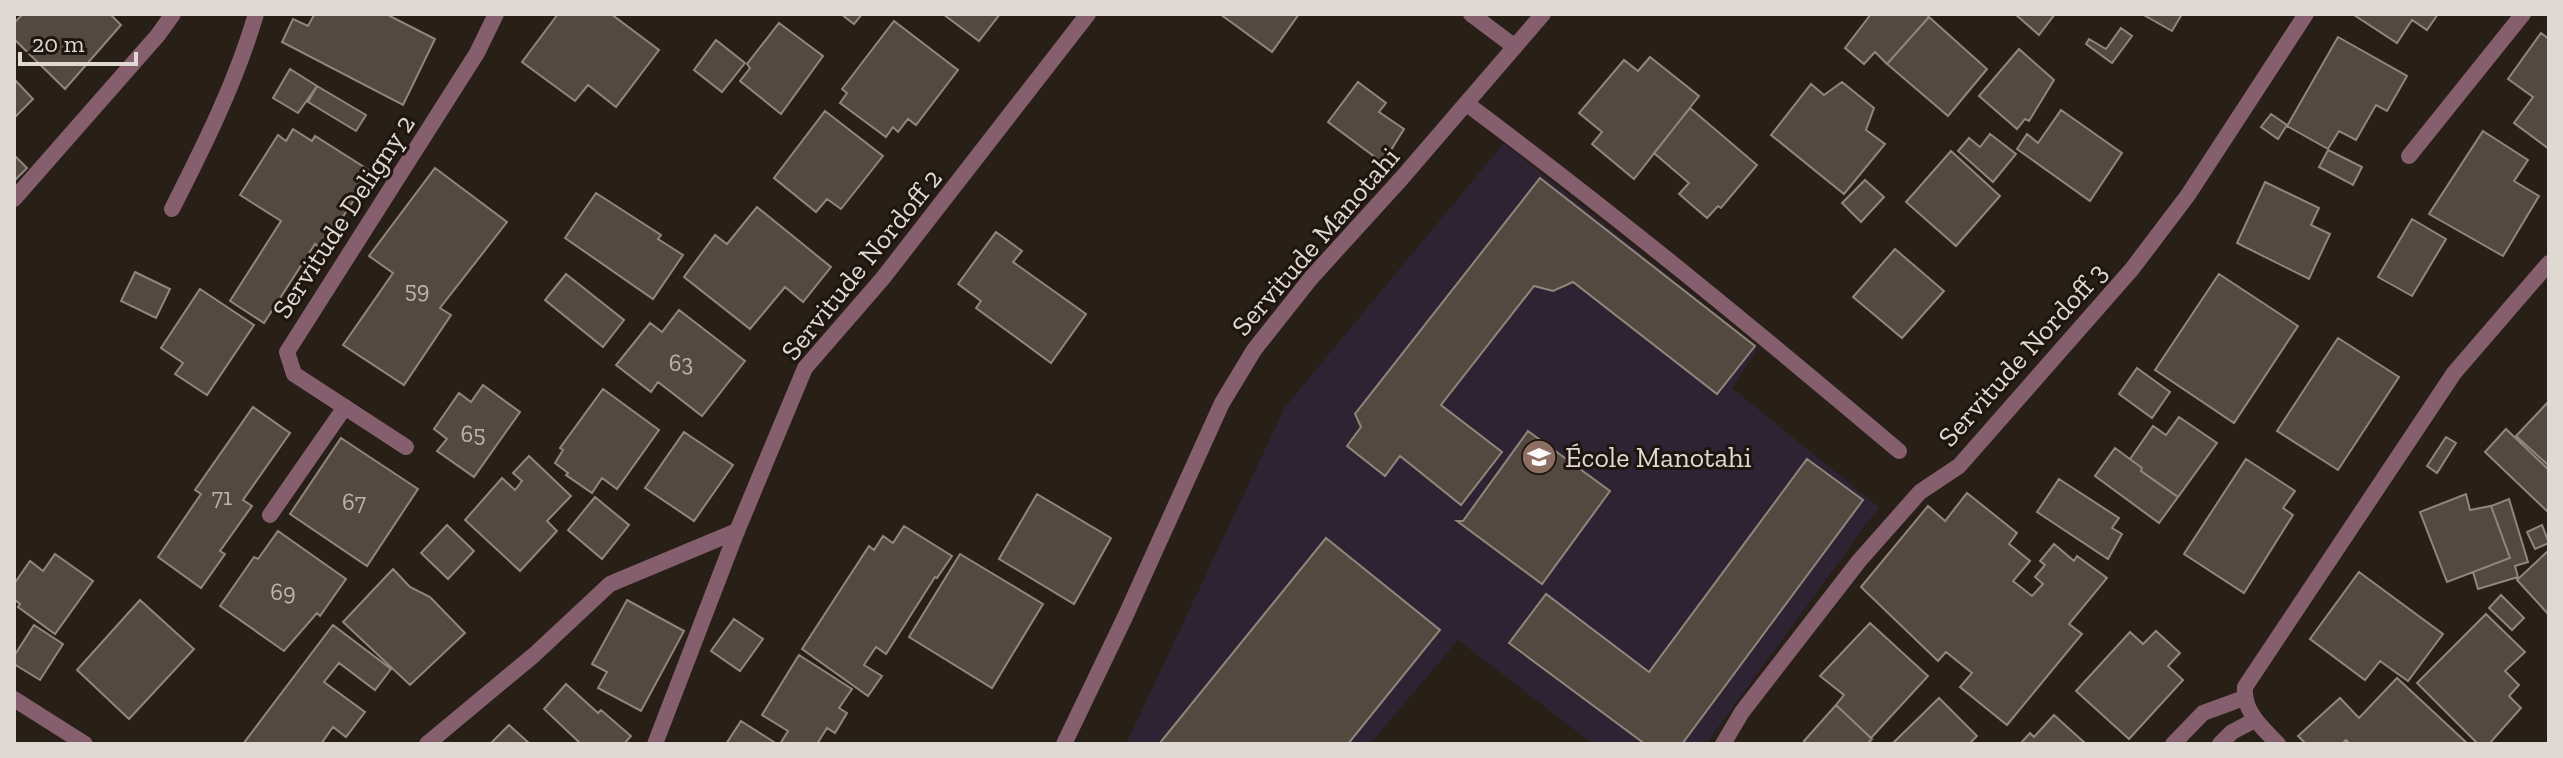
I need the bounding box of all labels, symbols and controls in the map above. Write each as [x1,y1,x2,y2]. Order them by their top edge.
scale bar [20,16,136,66]
text: 20 m [32,29,85,58]
street label: Servitude Deligny 2 [265,108,422,324]
street label: Servitude Manotahi [1225,140,1406,342]
street label: Servitude Nordoff 2 [774,162,949,367]
street label: Servitude Nordoff 3 [1931,256,2114,453]
house number: 59 [404,275,430,304]
house number: 63 [669,348,693,377]
house number: 65 [460,419,486,448]
school or university icon: École Manotahi [1520,438,1558,476]
place label: École Manotahi [1565,441,1752,474]
house number: 71 [212,482,232,511]
house number: 67 [342,487,366,516]
house number: 69 [270,577,296,606]

